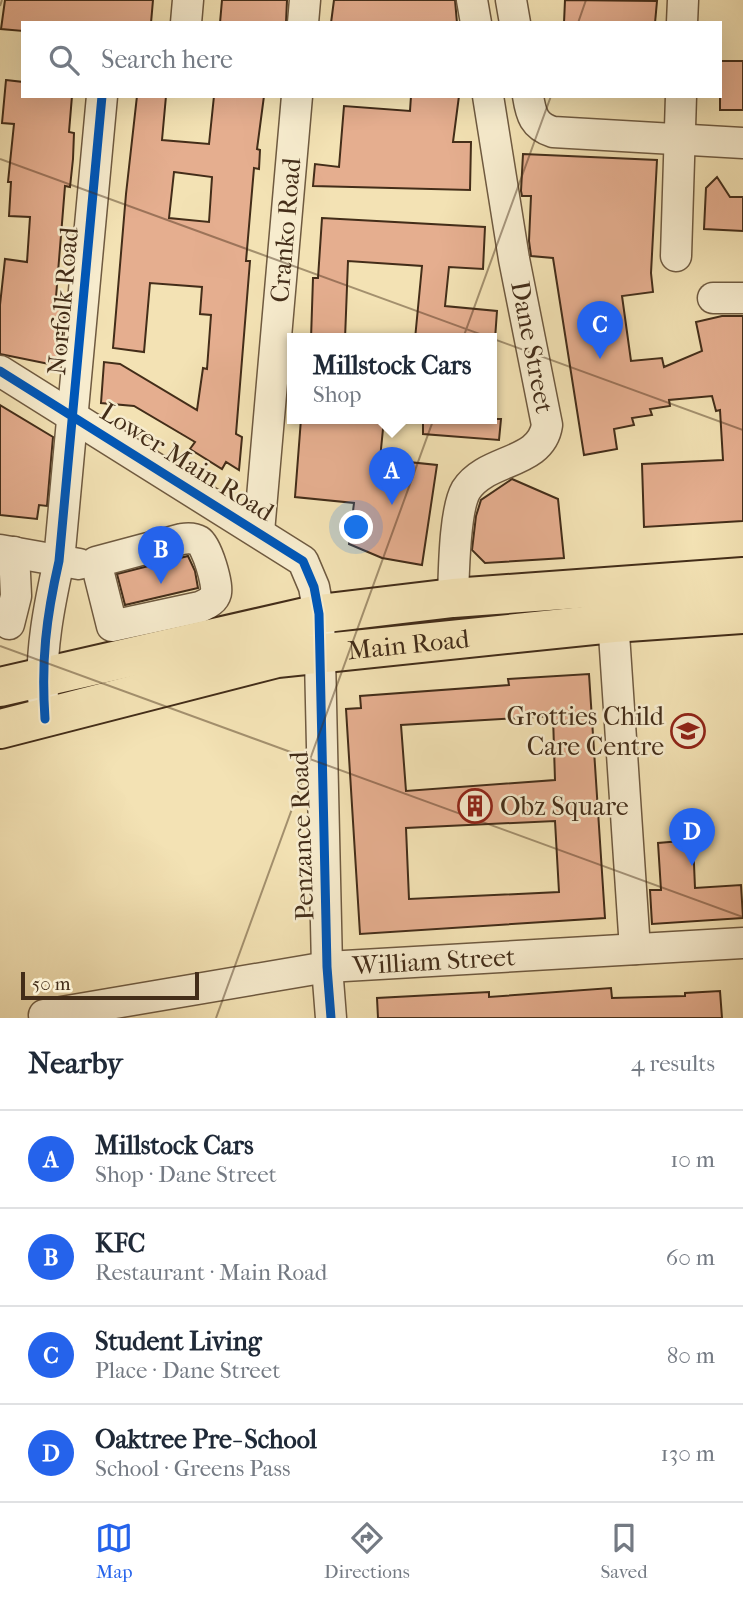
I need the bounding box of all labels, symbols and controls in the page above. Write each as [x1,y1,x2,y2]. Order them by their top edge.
search box [21,21,722,98]
icon: search [45,41,83,79]
text: Search here [101,44,233,75]
street label: Cranko Road [264,156,307,304]
street label: Norfolk Road [41,225,85,376]
street label: Dane Street [504,278,560,416]
pin: C [577,301,623,359]
popup [287,333,497,424]
text: Millstock Cars [313,350,471,381]
text: Shop [313,381,362,408]
street label: Lower Main Road [94,396,280,528]
pin: A [369,447,415,505]
your location [339,510,373,544]
pin: B [138,526,184,584]
street label: Main Road [346,622,472,666]
place label: Grotties Child Care Centre [507,701,665,762]
school or university icon: Grotties Child Care Centre [669,712,707,750]
street label: Penzance Road [284,750,320,921]
building icon: Obz Square [456,787,494,825]
place label: Obz Square [500,791,629,822]
pin: D [669,808,715,866]
street label: William Street [351,941,517,981]
scale bar [21,969,200,1001]
text: 50 m [32,973,71,995]
text: Nearby [28,1046,123,1081]
text: 4 results [631,1050,715,1077]
text: Millstock Cars [95,1130,253,1161]
text: A [44,1146,58,1173]
text: 10 m [670,1146,715,1173]
text: Shop · Dane Street [95,1161,277,1188]
text: KFC [95,1228,145,1259]
text: B [44,1244,58,1271]
text: 60 m [666,1244,715,1271]
text: Restaurant · Main Road [95,1259,327,1286]
text: Student Living [95,1326,262,1357]
text: C [43,1342,59,1369]
text: 80 m [667,1342,715,1369]
text: Place · Dane Street [95,1357,280,1384]
text: Oaktree Pre- School [95,1424,317,1455]
text: D [42,1440,60,1467]
text: 130 m [661,1440,715,1467]
text: School · Greens Pass [95,1455,291,1482]
tab: Map [95,1519,133,1583]
tab: Directions [324,1519,410,1583]
tab: Saved [600,1519,648,1583]

